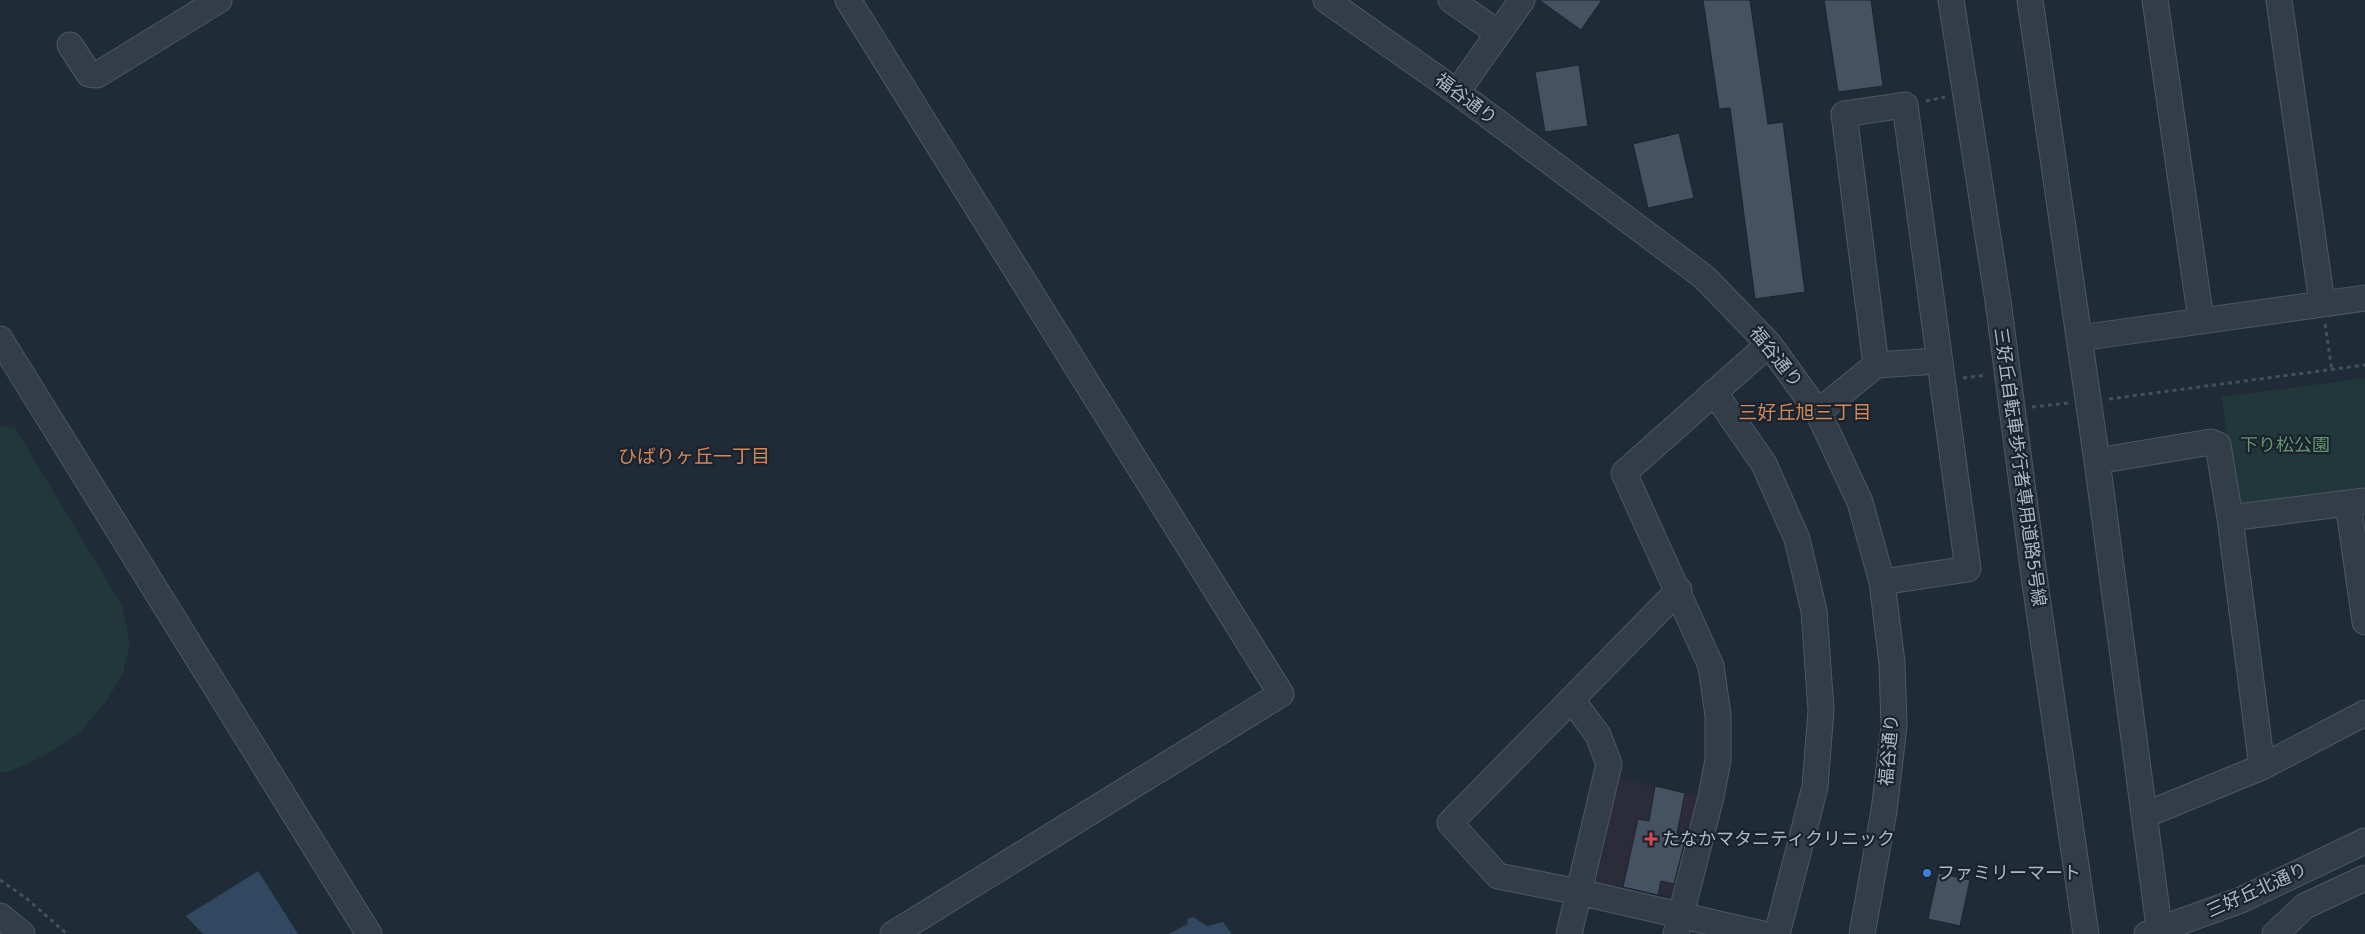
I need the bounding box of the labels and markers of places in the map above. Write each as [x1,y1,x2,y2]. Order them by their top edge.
place label: たなかマタニティクリニック [1662,829,1895,852]
marker: たなかマタニティクリニック [1644,832,1658,846]
place label: ファミリーマート [1937,863,2081,886]
marker: ファミリーマート [1921,867,1933,879]

